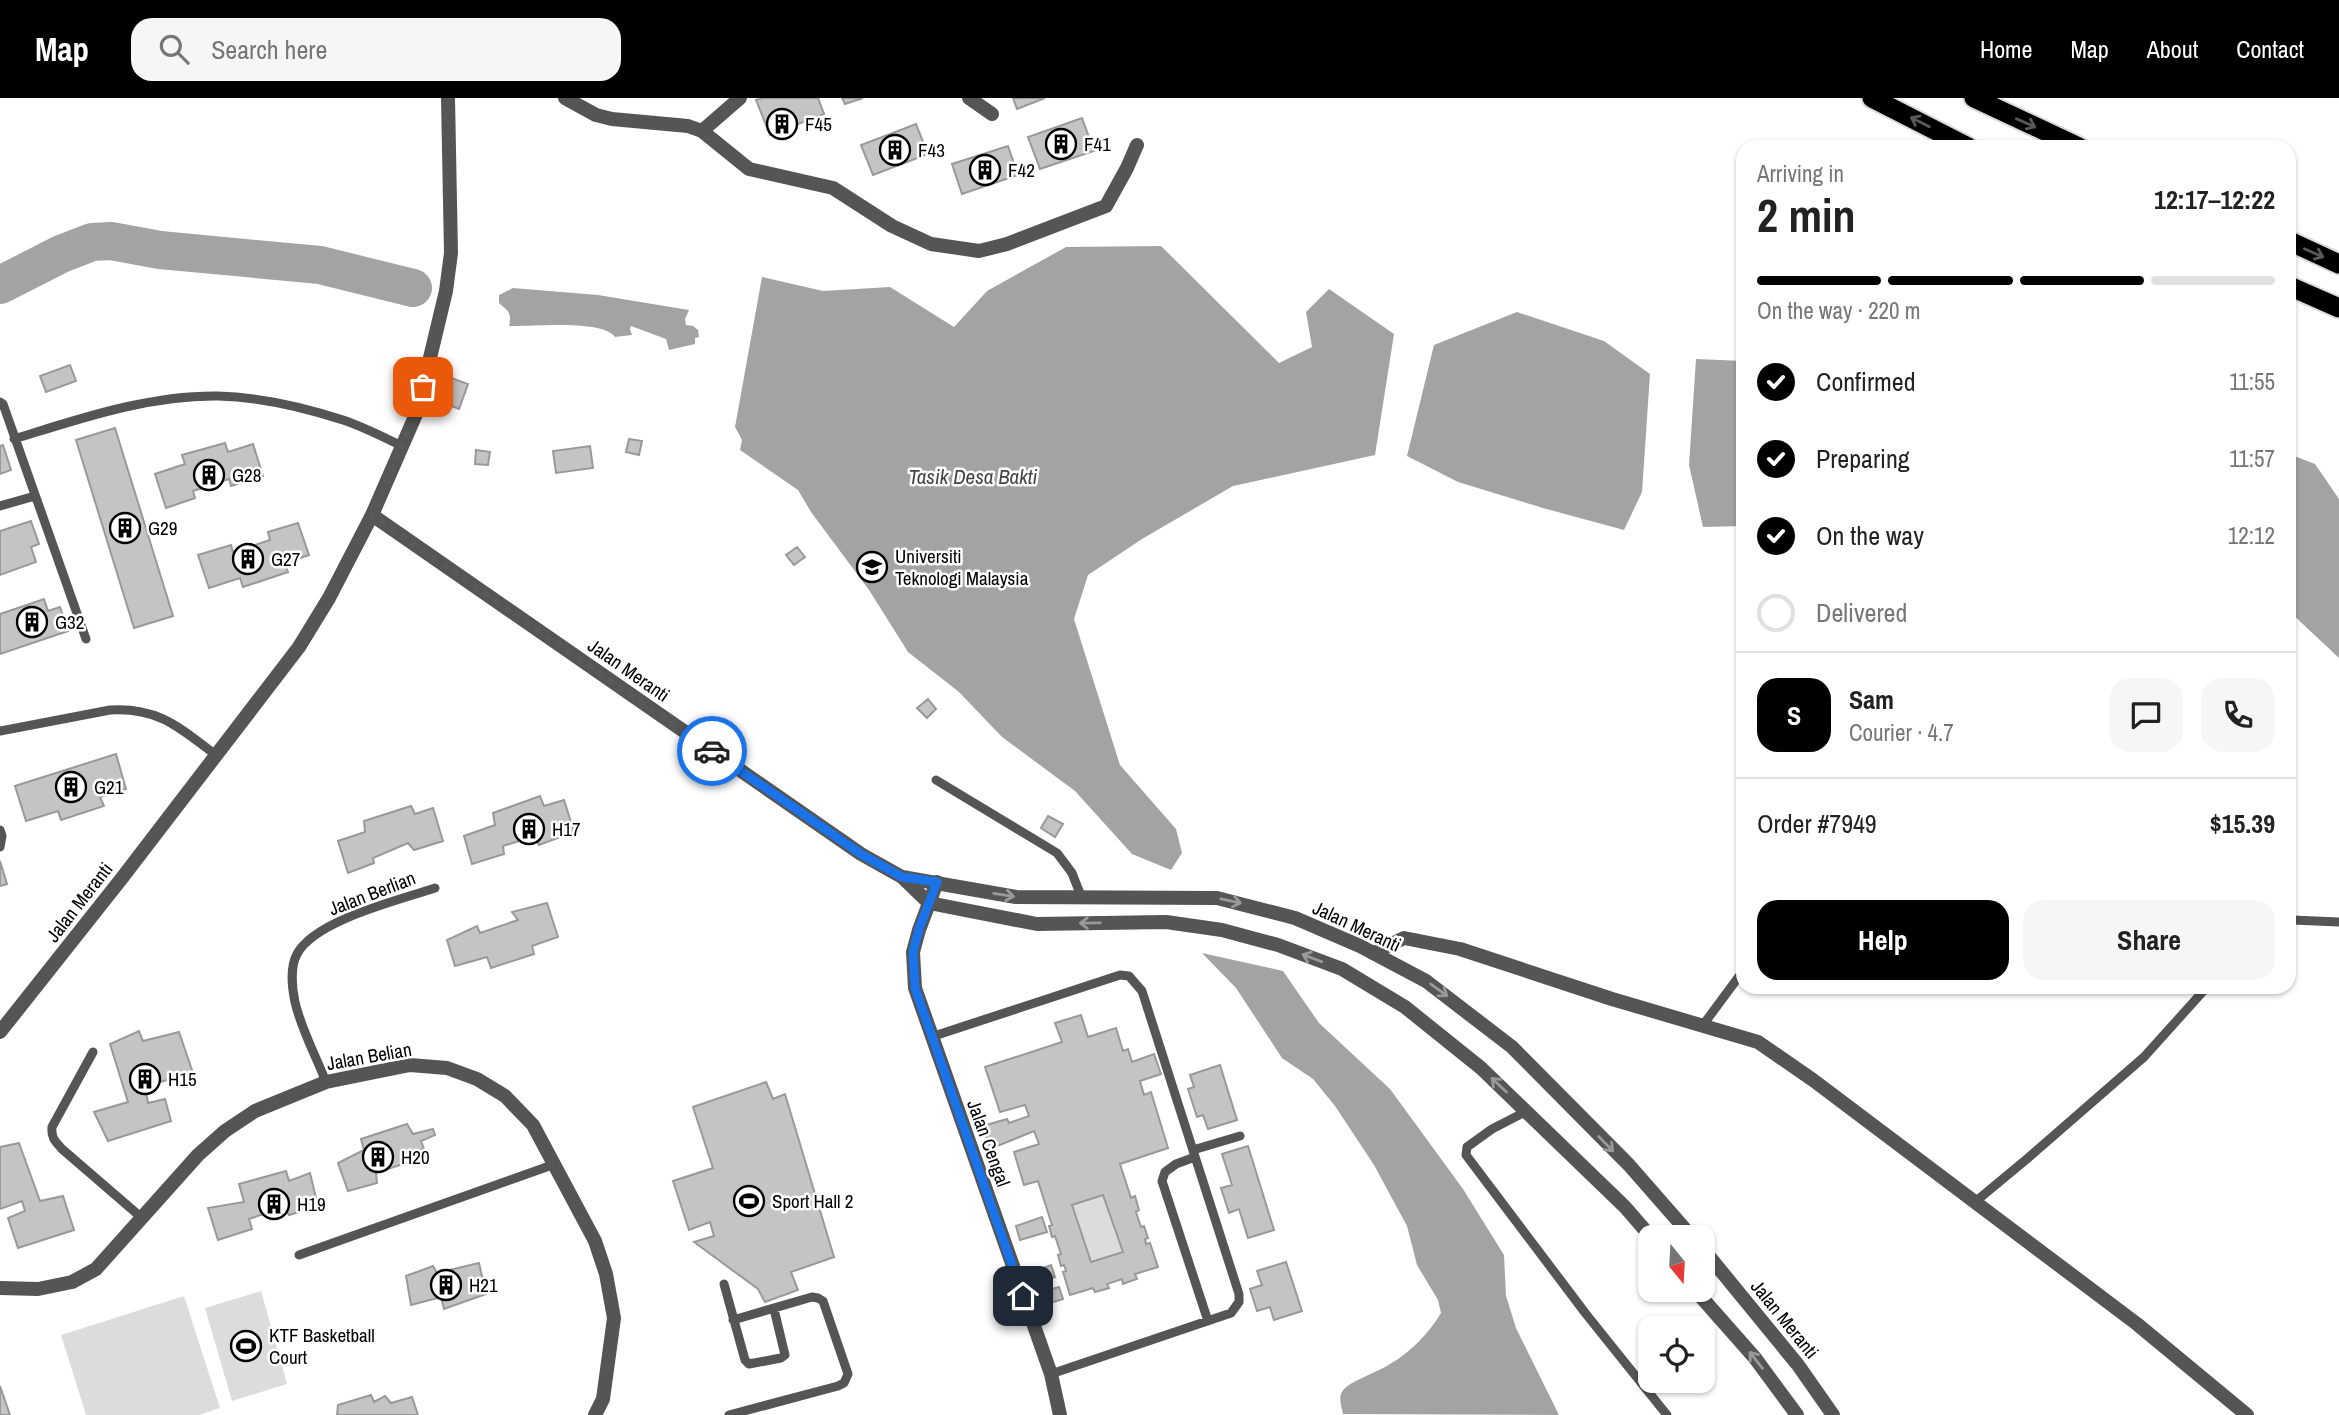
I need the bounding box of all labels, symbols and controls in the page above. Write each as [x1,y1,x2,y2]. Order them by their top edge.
search box [131,18,621,81]
text: Map [35,27,89,71]
icon: search [155,30,193,68]
text: Search here [211,32,327,67]
text: Home [1980,33,2032,65]
text: Map [2070,33,2109,65]
text: About [2147,33,2198,65]
text: Contact [2236,33,2304,65]
building icon: F45 [765,107,799,141]
place label: F45 [805,111,832,137]
one-way arrow [1910,115,1931,129]
one-way arrow [2015,117,2036,130]
building icon: F41 [1044,127,1078,161]
place label: F41 [1084,131,1111,157]
building icon: F43 [878,133,912,167]
place label: F43 [918,137,945,163]
building icon: F42 [968,153,1002,187]
place label: F42 [1008,157,1035,183]
text: Arriving in [1757,158,1844,189]
text: 12:17–12:22 [2154,182,2275,217]
text: 2 min [1757,184,1856,246]
one-way arrow [2303,247,2324,260]
text: On the way · 220 m [1757,295,1921,326]
pin [393,357,453,417]
icon: check [1757,363,1795,401]
text: Confirmed [1816,364,1916,399]
text: 11:55 [2229,366,2275,397]
icon: bag [404,368,442,406]
icon: check [1757,440,1795,478]
text: Preparing [1816,441,1910,476]
text: 11:57 [2229,443,2275,474]
building icon: G28 [192,458,226,492]
place label: G28 [232,462,261,488]
water label: Tasik Desa Bakti [909,462,1038,491]
building icon: G29 [108,511,142,545]
place label: G29 [148,515,177,541]
icon: check [1757,517,1795,555]
text: On the way [1816,518,1924,553]
text: 12:12 [2228,520,2275,551]
building icon: G27 [231,542,265,576]
place label: Universiti Teknologi Malaysia [895,543,1029,591]
place label: G27 [271,546,301,572]
school or university icon: Universiti Teknologi Malaysia [855,550,889,584]
text: Delivered [1816,595,1907,630]
building icon: G32 [15,605,49,639]
place label: G32 [55,609,84,635]
street label: Jalan Meranti [583,632,675,708]
button: chat [2109,678,2183,752]
button: phone [2201,678,2275,752]
text: Sam [1849,682,1894,717]
text: S [1787,698,1801,733]
courier [677,716,747,786]
text: Courier · 4.7 [1849,717,1954,748]
icon: car [693,732,731,770]
building icon: G21 [54,770,88,804]
place label: G21 [94,774,124,800]
text: Order #7949 [1757,806,1877,841]
text: $15.39 [2210,806,2275,841]
building icon: H17 [512,812,546,846]
place label: H17 [552,816,581,842]
street label: Jalan Meranti [40,857,118,947]
street label: Jalan Berlian [325,865,419,921]
one-way arrow [992,889,1015,902]
one-way arrow [1219,894,1242,908]
street label: Jalan Meranti [1309,894,1405,958]
button: Help [1757,900,2009,980]
button: Share [2023,900,2275,980]
one-way arrow [1078,916,1101,930]
one-way arrow [1302,951,1324,964]
one-way arrow [1429,983,1448,997]
street label: Jalan Belian [325,1036,413,1076]
building icon: H15 [128,1062,162,1096]
place label: H15 [168,1066,197,1092]
one-way arrow [1491,1076,1508,1093]
street label: Jalan Cengal [961,1096,1017,1190]
one-way arrow [1597,1135,1614,1152]
building icon: H20 [361,1140,395,1174]
place label: H20 [401,1144,430,1170]
sports icon: Sport Hall 2 [732,1184,766,1218]
building icon: H19 [257,1187,291,1221]
place label: Sport Hall 2 [772,1188,853,1214]
place label: H19 [297,1191,326,1217]
north arrow [1638,1225,1715,1302]
map controls [1638,1225,1715,1393]
pin [993,1266,1053,1326]
building icon: H21 [429,1268,463,1302]
place label: H21 [469,1272,498,1298]
street label: Jalan Meranti [1745,1274,1825,1364]
icon: home [1004,1277,1042,1315]
button: locate [1638,1316,1715,1393]
place label: KTF Basketball Court [269,1322,375,1370]
sports icon: KTF Basketball Court [229,1329,263,1363]
one-way arrow [1748,1352,1764,1370]

